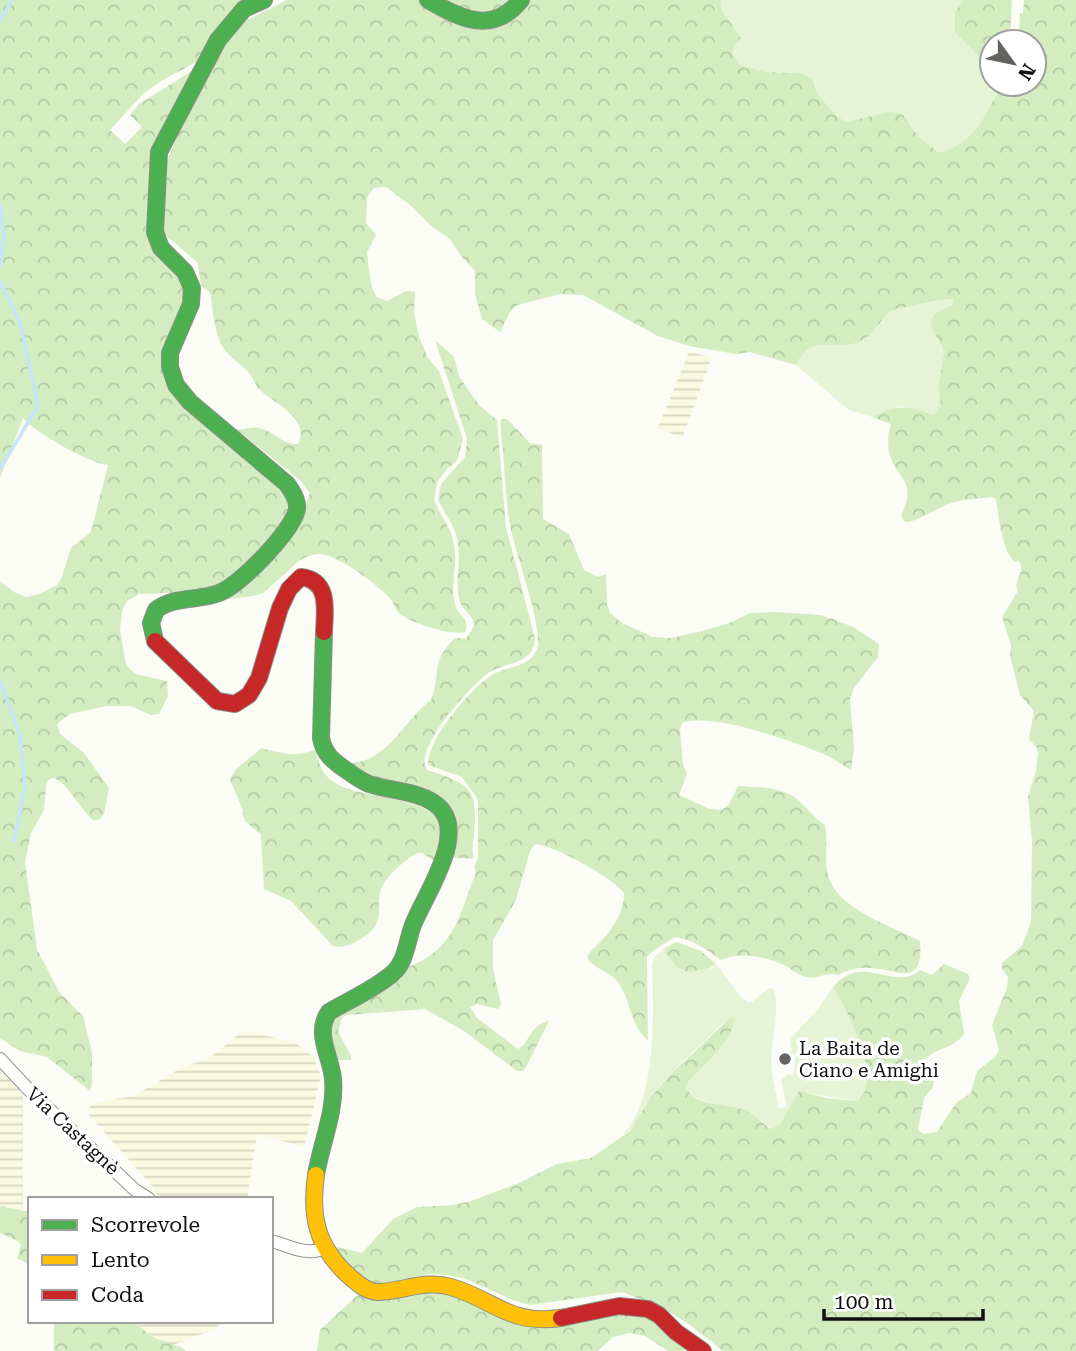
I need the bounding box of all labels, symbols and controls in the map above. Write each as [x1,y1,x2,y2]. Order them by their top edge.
north arrow [978,28,1048,98]
text: N [1013,60,1040,85]
place label: La Baita de Ciano e Amighi [799,1037,939,1082]
marker: La Baita de Ciano e Amighi [777,1051,793,1067]
street label: Via Castagnè [22,1082,124,1180]
legend [28,1197,273,1323]
text: Scorrevole [91,1213,200,1237]
text: Lento [91,1248,150,1272]
scale bar [824,1278,983,1322]
text: Coda [91,1283,145,1307]
text: 100 m [834,1290,894,1314]

